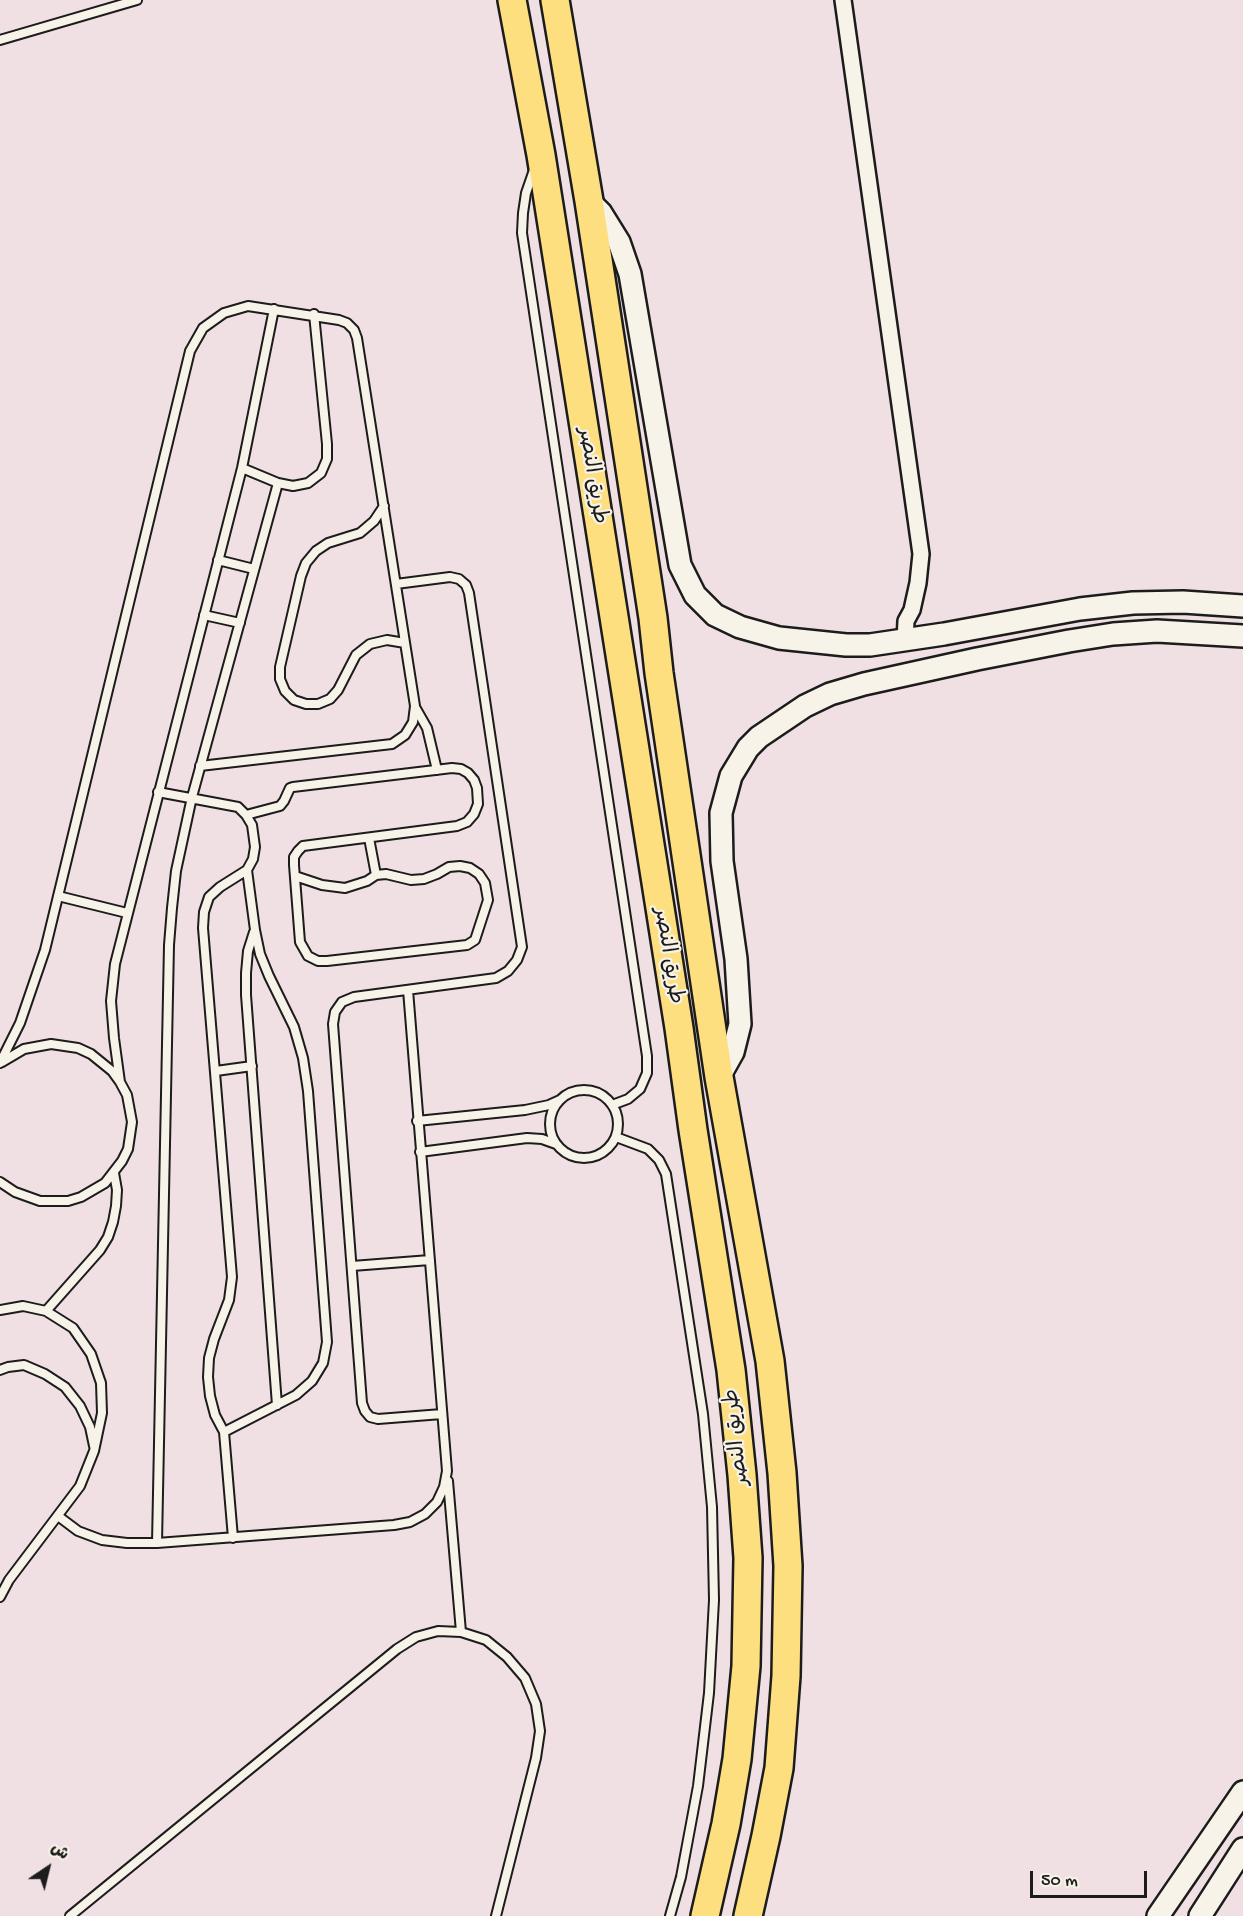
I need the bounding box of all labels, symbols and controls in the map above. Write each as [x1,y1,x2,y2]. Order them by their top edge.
street label: طريق النصر [570,426,612,526]
street label: طريق النصر [646,906,688,1006]
street label: طريق النصر [720,1387,756,1487]
north arrow [18,1838,78,1898]
text: ش [46,1840,71,1866]
scale bar [1033,1859,1150,1897]
text: 50 m [1041,1871,1078,1892]

